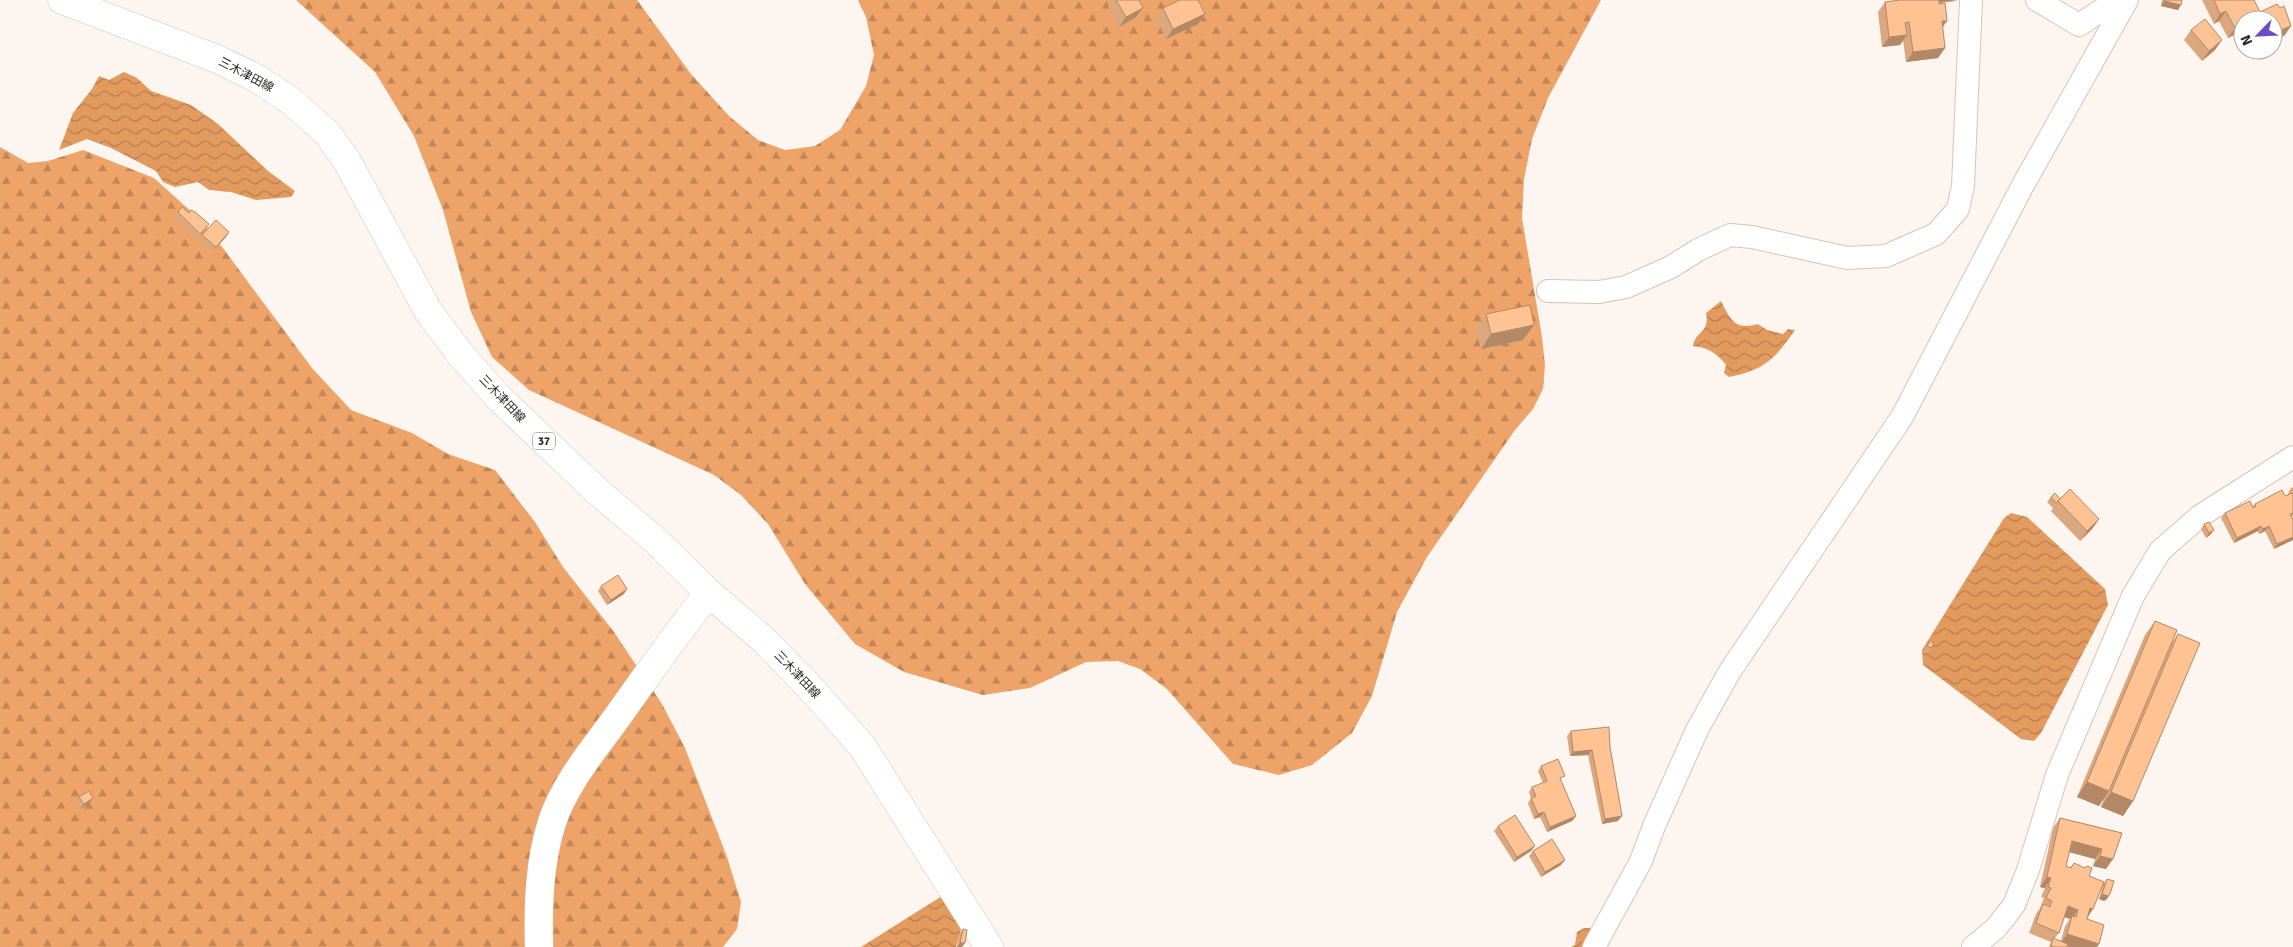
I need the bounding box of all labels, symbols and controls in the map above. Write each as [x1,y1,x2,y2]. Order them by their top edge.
north arrow [2233,10,2283,60]
text: N [2237,32,2256,48]
street label: 三木津田線 [216,54,276,96]
street label: 三木津田線 [476,372,528,426]
road number: 37 [533,432,555,450]
street label: 三木津田線 [771,648,823,702]

